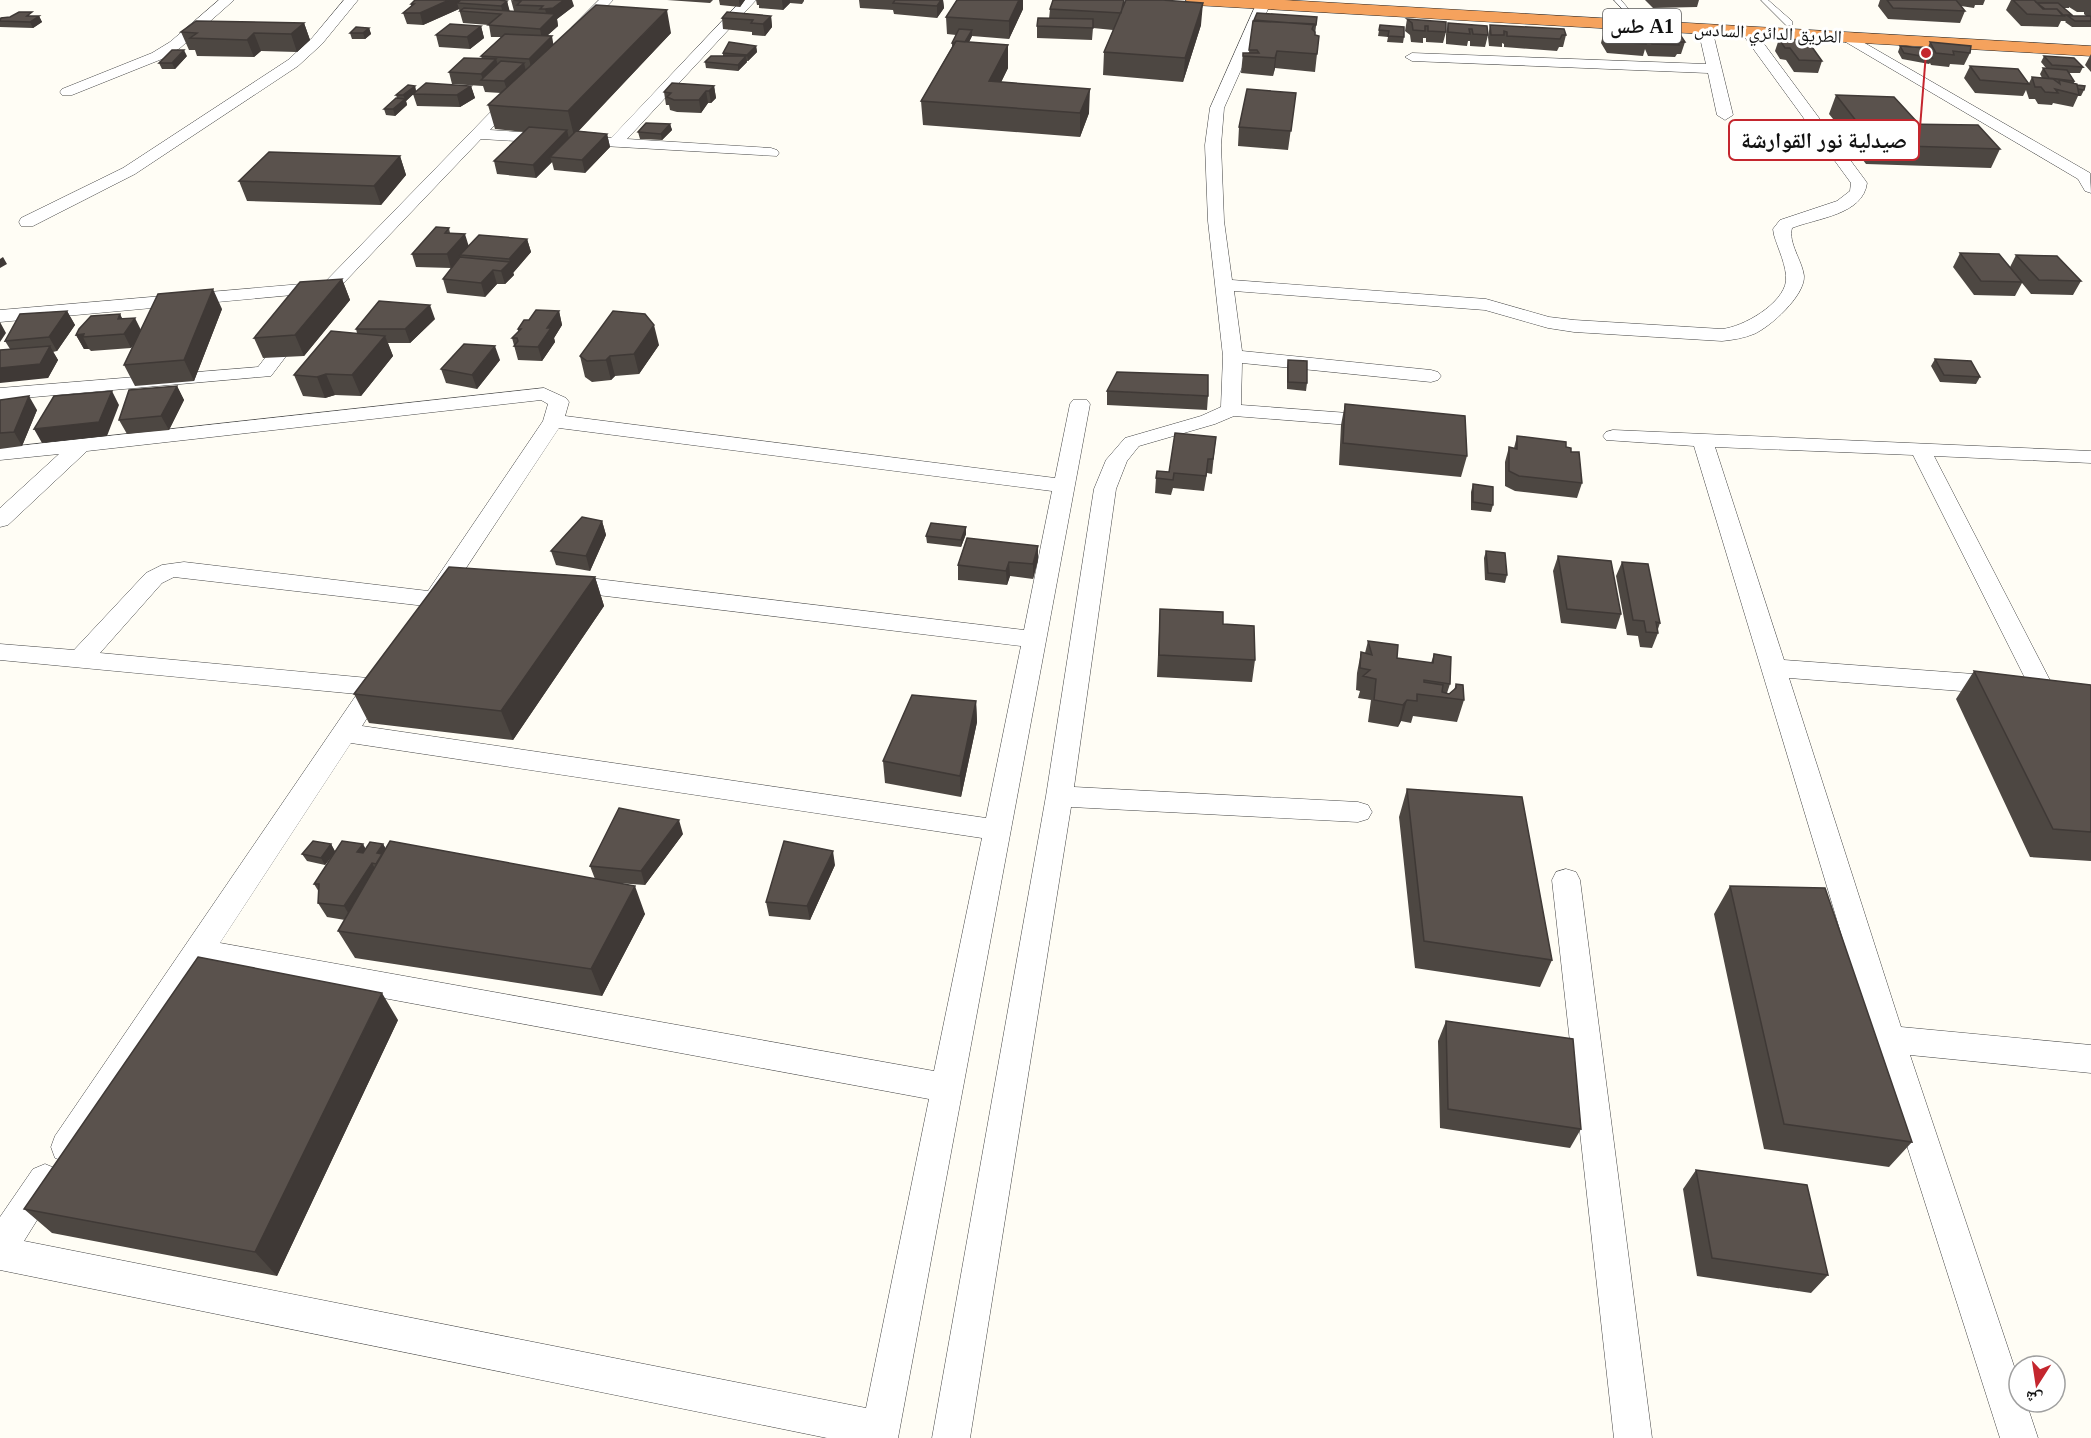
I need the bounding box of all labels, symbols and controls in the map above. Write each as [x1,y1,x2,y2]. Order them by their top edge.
road number: طس A1 [1603,9,1681,43]
street label: الطريق الدائري السادس [1693,19,1842,51]
callout: صيدلية نور القوارشة [1729,120,1919,160]
text: صيدلية نور القوارشة [1741,128,1907,153]
north arrow [2007,1354,2067,1414]
text: ش [2024,1387,2044,1408]

